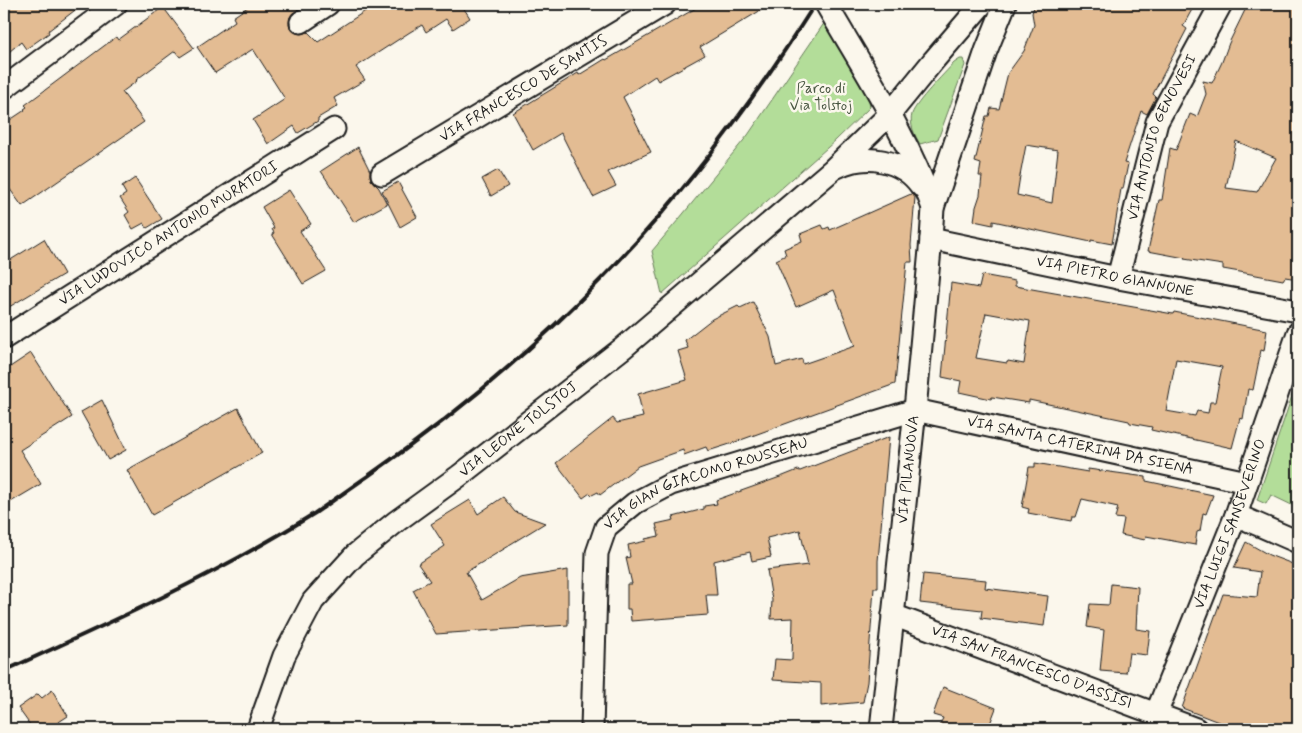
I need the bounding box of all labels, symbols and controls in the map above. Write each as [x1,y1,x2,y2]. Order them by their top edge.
street label: VIA FRANCESCO DE SANTIS [436,31,611,147]
street label: VIA ANTONIO GENOVESI [1123,51,1202,222]
park label: Parco di Via Tolstoj [790,79,852,116]
street label: VIA LUDOVICO ANTONIO MURATORI [55,156,283,311]
street label: VIA PIETRO GIANNONE [1035,251,1196,302]
street label: VIA LEONE TOLSTOJ [455,377,582,482]
street label: VIA SANTA CATERINA DA SIENA [965,412,1195,480]
street label: VIA PILANUOVA [893,414,924,525]
street label: VIA GIAN GIACOMO ROUSSEAU [599,433,811,535]
street label: VIA LUIGI SANSEVERINO [1189,436,1271,612]
street label: VIA SAN FRANCESCO D'ASSISI [928,620,1135,714]

